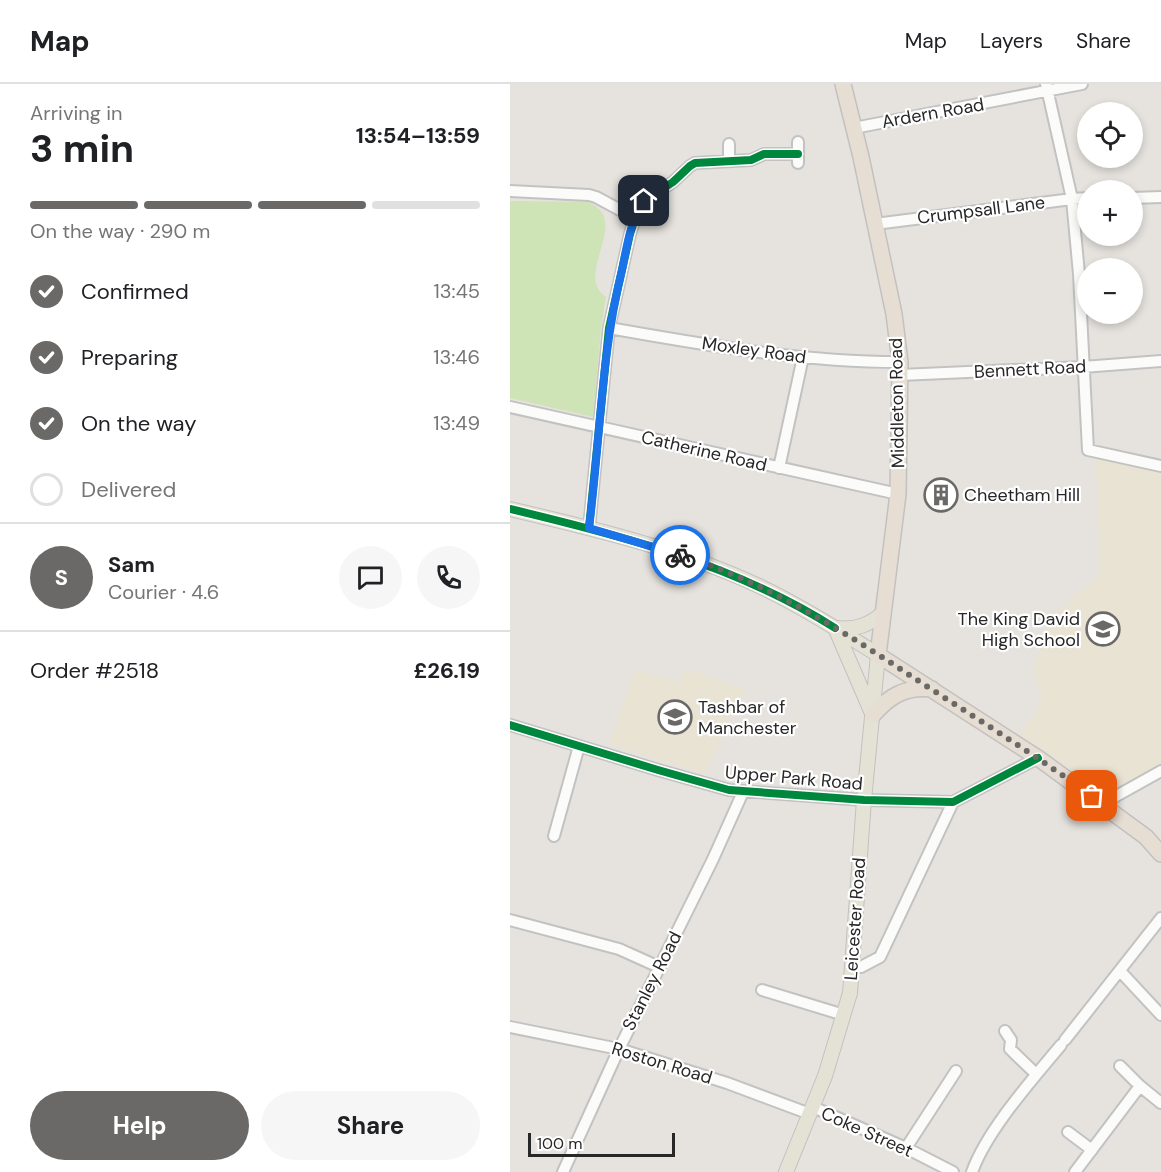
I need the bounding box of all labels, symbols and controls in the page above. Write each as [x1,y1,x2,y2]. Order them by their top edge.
text: Map [30,23,90,60]
text: Map [905,27,947,55]
text: Layers [980,27,1043,55]
text: Share [1076,27,1131,55]
street label: Ardern Road [880,92,986,134]
text: Arriving in [30,100,122,126]
map controls [1077,102,1143,324]
button: locate [1077,102,1143,168]
text: 13:54–13:59 [356,121,480,150]
text: 3 min [30,123,134,174]
pin [618,175,669,226]
button: + [1077,180,1143,246]
icon: home [627,184,660,217]
street label: Crumpsall Lane [916,190,1046,230]
text: On the way · 290 m [30,218,210,244]
button: − [1077,258,1143,324]
icon: check [30,275,63,308]
text: Confirmed [81,277,189,306]
text: 13:45 [434,278,480,304]
street label: Moxley Road [700,331,808,369]
street label: Middleton Road [884,338,910,468]
icon: check [30,341,63,374]
text: Preparing [81,343,178,372]
text: 13:46 [433,344,480,370]
street label: Bennett Road [973,354,1087,384]
icon: check [30,407,63,440]
text: On the way [81,409,196,438]
text: 13:49 [433,410,480,436]
street label: Catherine Road [639,425,769,477]
text: Delivered [81,475,176,504]
building icon: Cheetham Hill [923,477,959,513]
place label: Cheetham Hill [964,483,1080,507]
courier [650,525,710,585]
icon: bike [664,539,697,572]
button: chat [339,546,402,609]
button: phone [417,546,480,609]
text: Sam [108,550,155,579]
text: S [55,563,68,592]
text: Courier · 4.6 [108,579,219,605]
place label: The King David High School [958,607,1080,652]
school or university icon: The King David High School [1085,611,1121,647]
text: Order #2518 [30,656,159,685]
text: £26.19 [414,656,480,685]
place label: Tashbar of Manchester [698,695,797,740]
school or university icon: Tashbar of Manchester [657,699,693,735]
street label: Upper Park Road [724,760,864,796]
pin [1066,770,1117,821]
icon: bag [1075,779,1108,812]
street label: Leicester Road [839,857,871,981]
street label: Stanley Road [617,927,687,1035]
street label: Roston Road [609,1036,715,1090]
button: Help [30,1091,249,1160]
button: Share [261,1091,480,1160]
street label: Coke Street [817,1101,917,1163]
scale bar [528,1130,675,1158]
text: 100 m [537,1133,582,1154]

